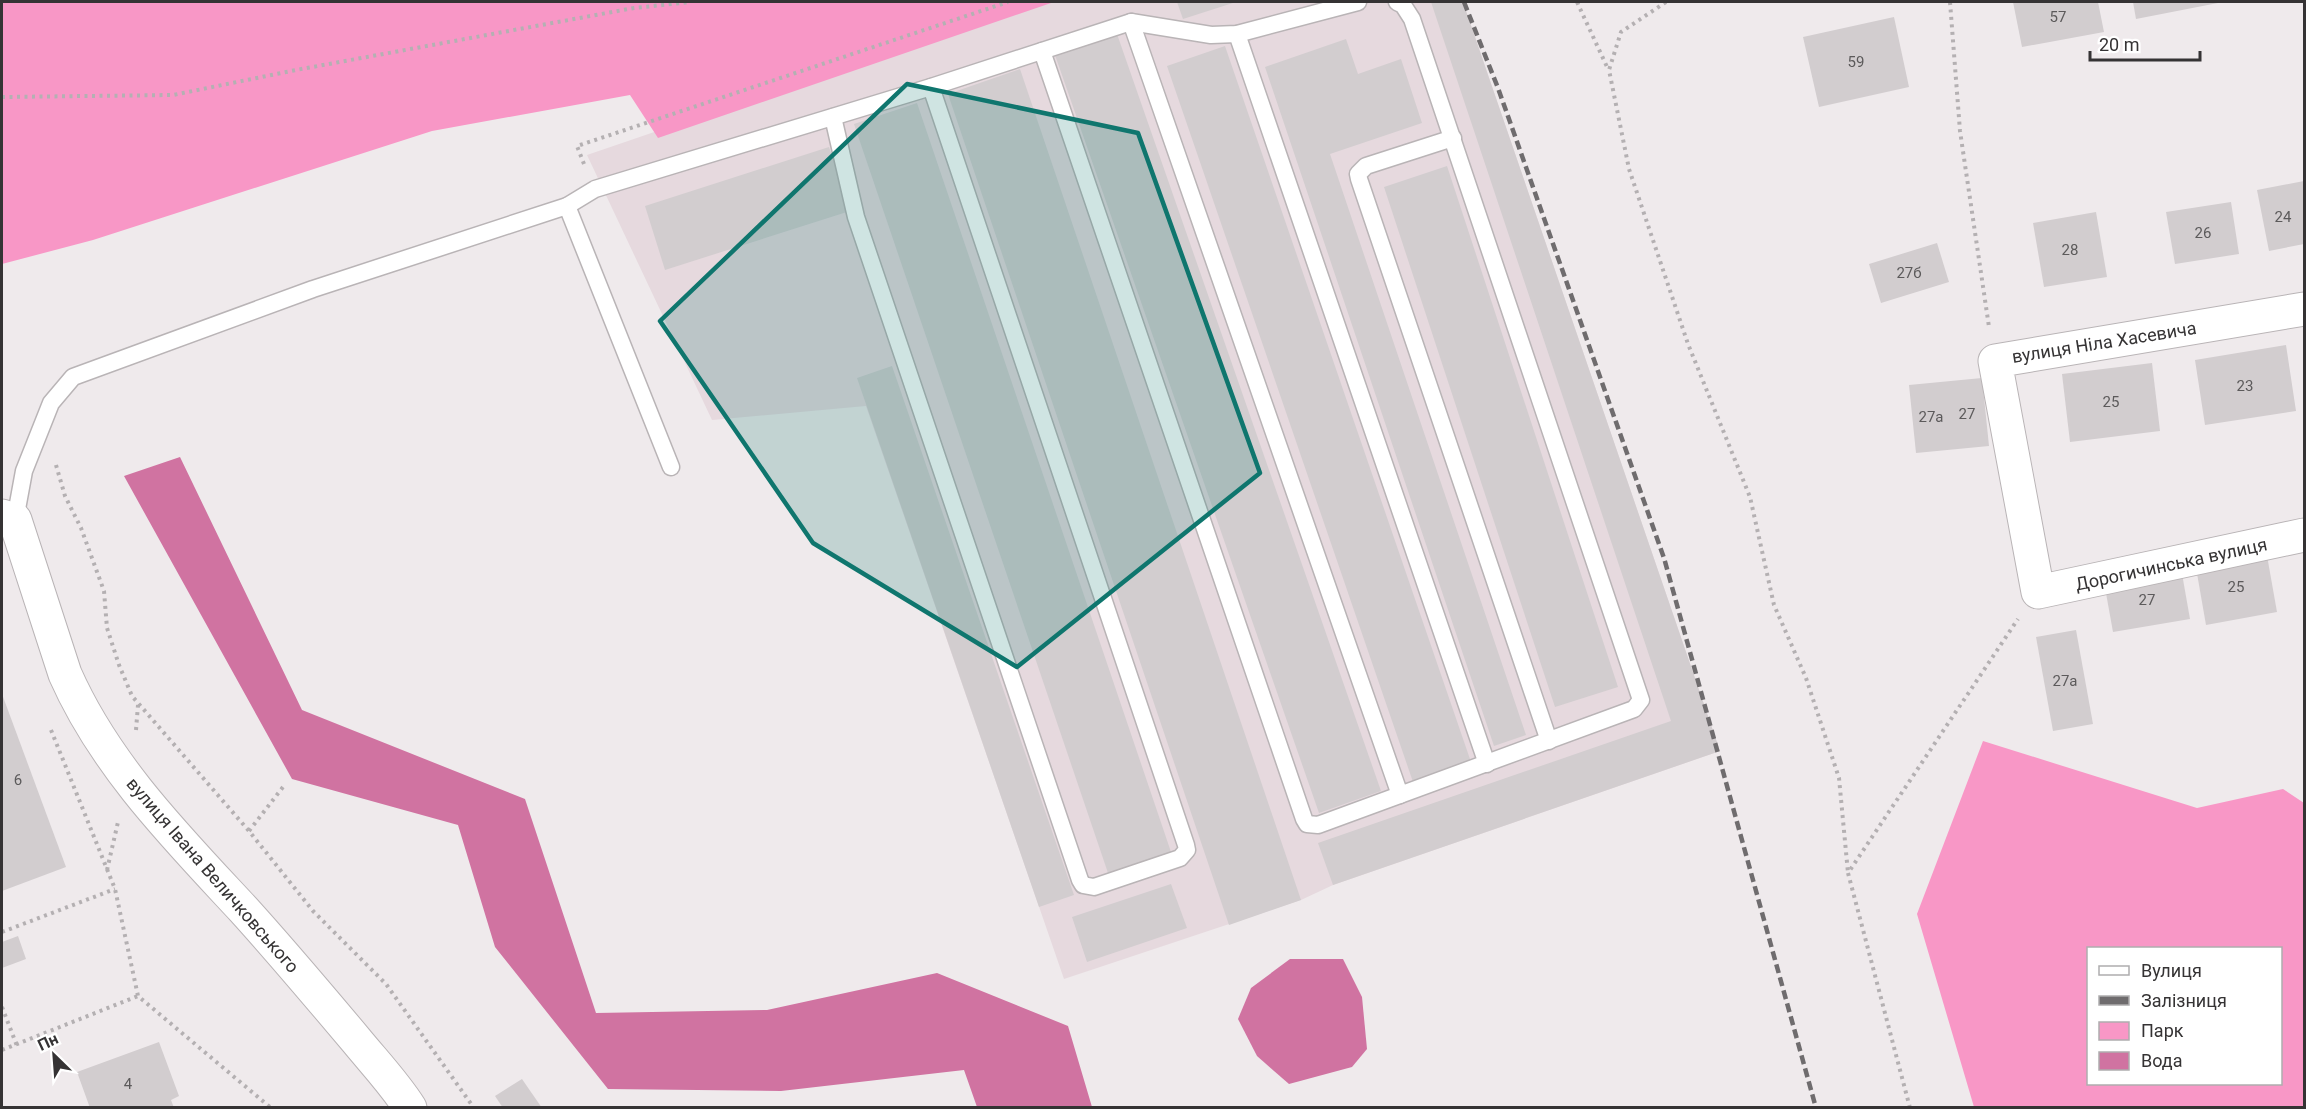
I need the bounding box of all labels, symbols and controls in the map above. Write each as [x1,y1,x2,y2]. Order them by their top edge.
house number: 57 [2050,8,2066,26]
scale bar [2090,24,2200,62]
text: 20 m [2099,34,2139,55]
house number: 59 [1848,53,1864,71]
house number: 24 [2275,208,2292,226]
house number: 26 [2195,224,2211,242]
house number: 28 [2062,241,2078,259]
house number: 27б [1896,264,1922,282]
street label: вулиця Ніла Хасевича [2010,317,2198,367]
house number: 23 [2237,377,2253,395]
house number: 25 [2103,393,2119,411]
house number: 27 [1959,405,1975,423]
house number: 27а [1918,408,1944,426]
street label: Дорогичинська вулиця [2073,533,2269,595]
house number: 25 [2228,578,2244,596]
house number: 27 [2139,591,2155,609]
house number: 27а [2052,672,2078,690]
house number: 6 [14,771,22,789]
street label: вулиця Івана Величковського [122,773,304,977]
legend [2087,947,2282,1085]
text: Вулиця [2141,960,2202,981]
text: Залізниця [2141,990,2227,1011]
text: Парк [2141,1020,2184,1041]
north arrow [24,1025,84,1085]
text: Пн [35,1029,61,1055]
text: Вода [2141,1050,2183,1071]
house number: 4 [124,1075,133,1093]

